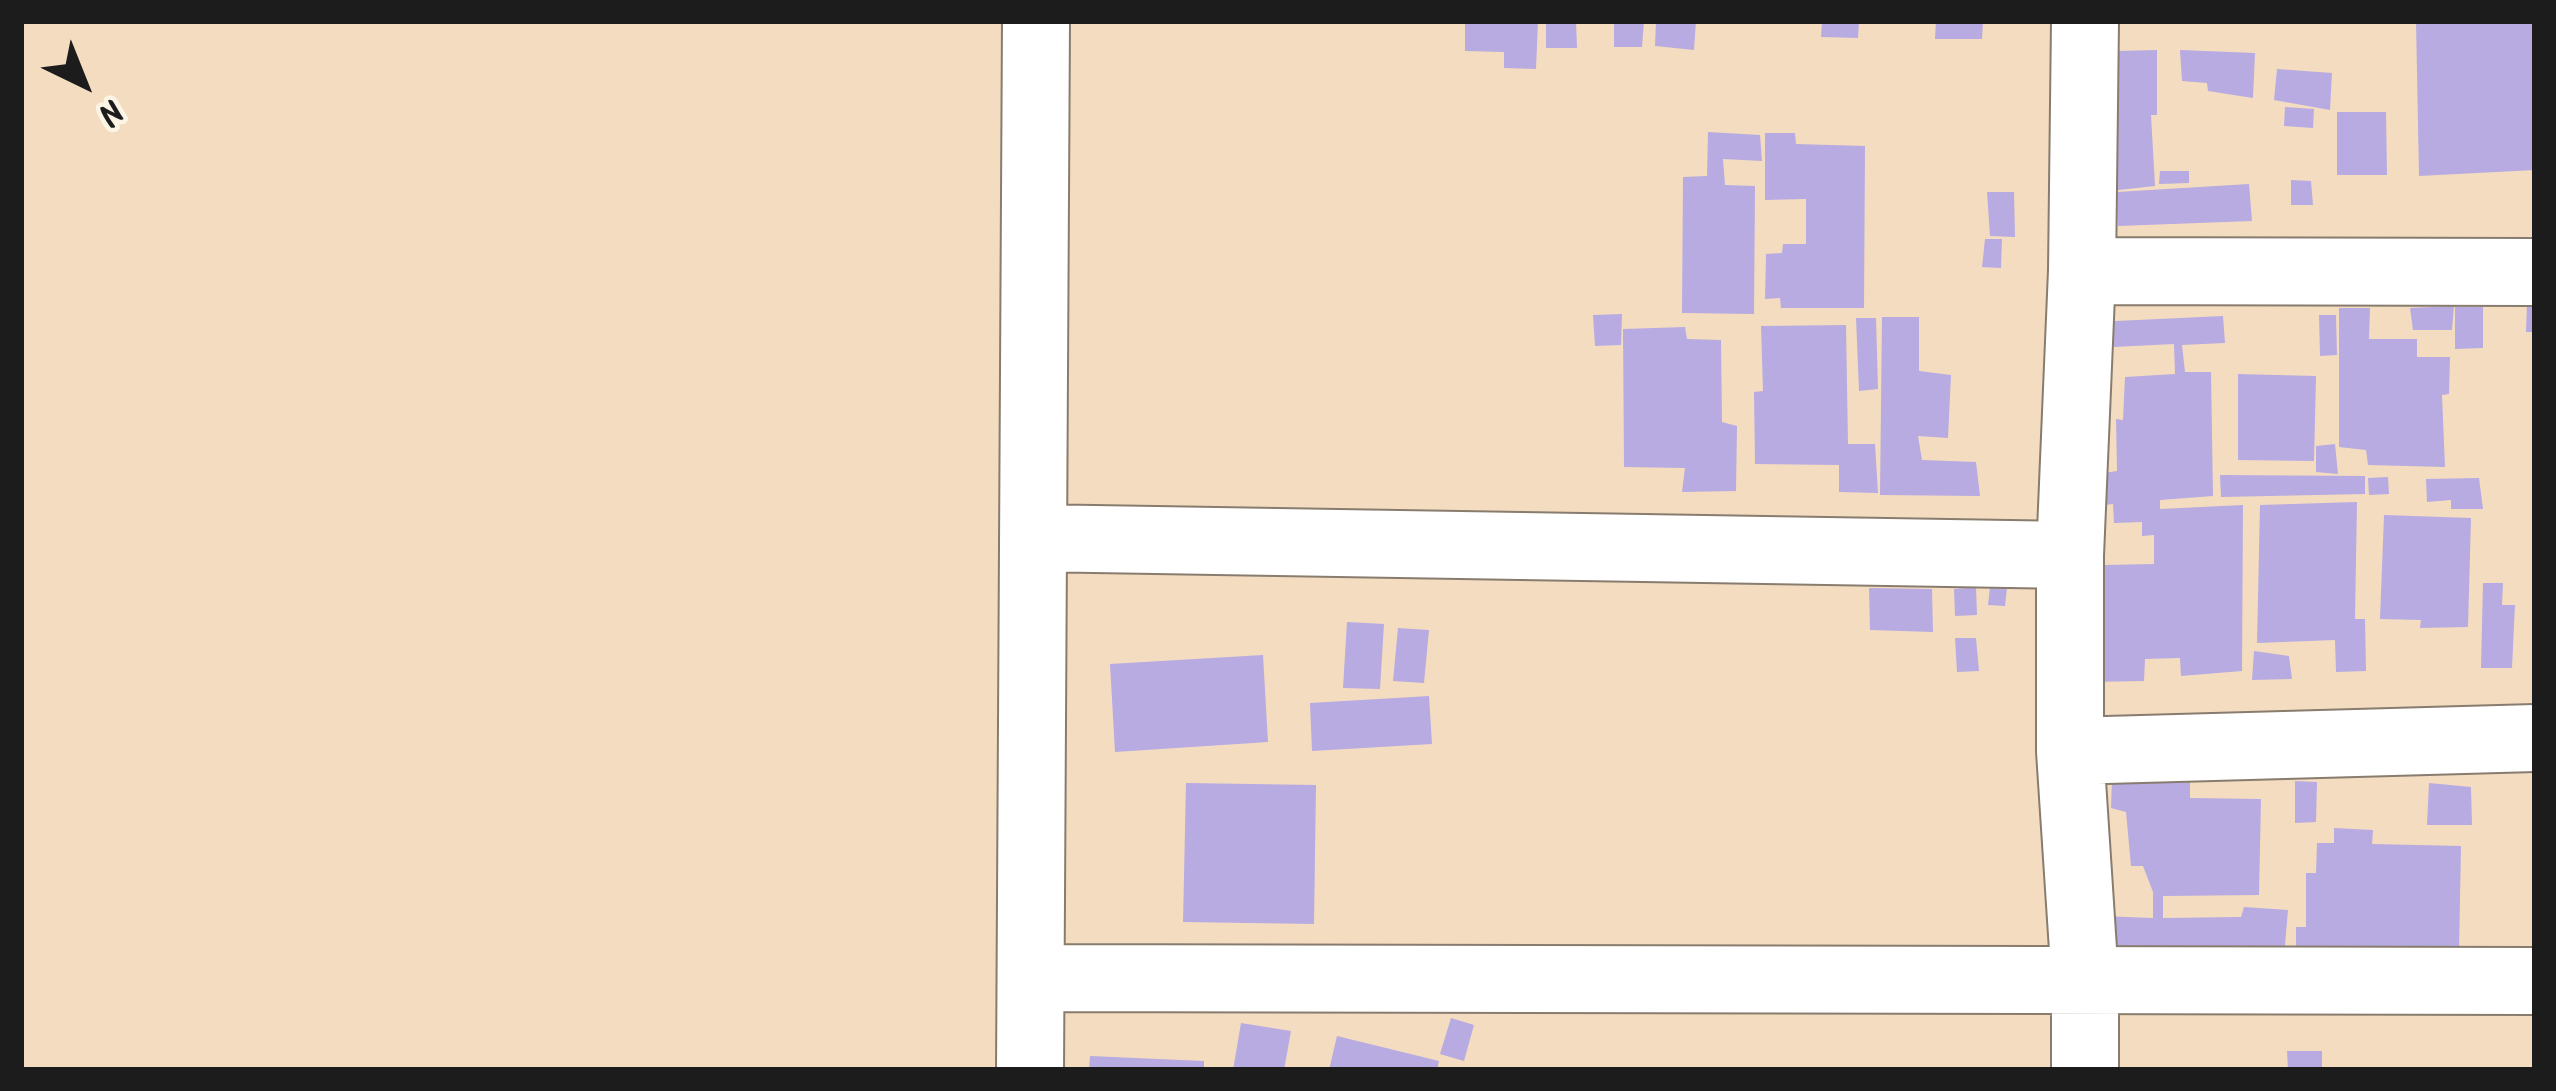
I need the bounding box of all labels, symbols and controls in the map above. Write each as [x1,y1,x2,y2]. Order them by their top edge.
north arrow [24,24,144,144]
text: N [83,84,135,137]

